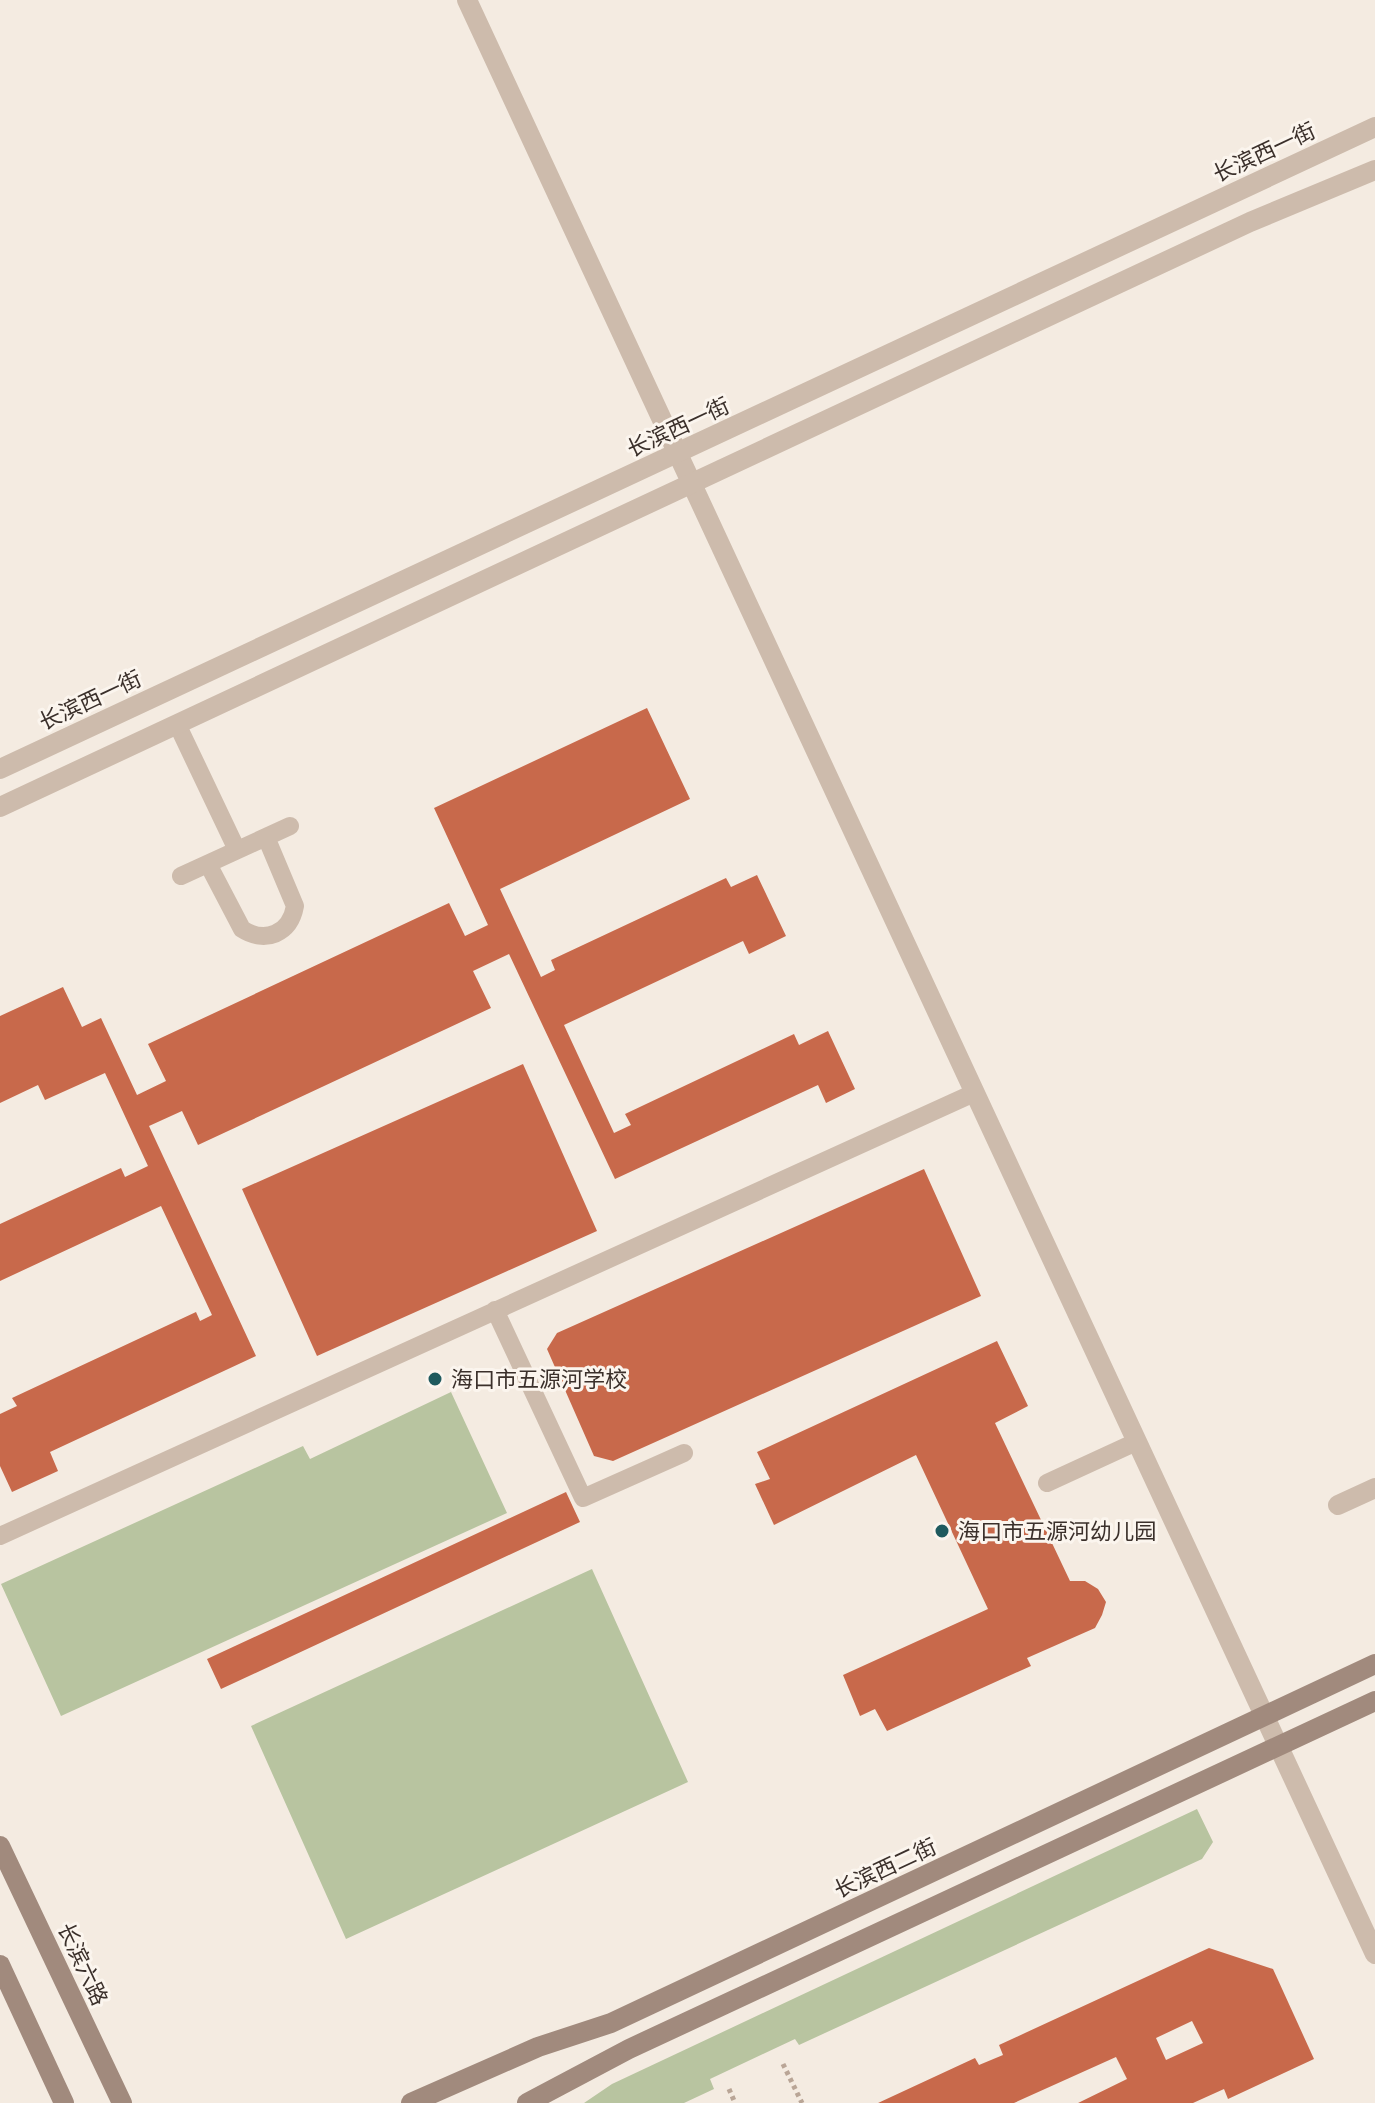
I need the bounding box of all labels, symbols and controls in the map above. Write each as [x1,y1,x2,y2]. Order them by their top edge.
street label: 长滨西一街 [1209,117,1319,186]
street label: 长滨西一街 [623,392,733,461]
street label: 长滨西一街 [35,665,145,734]
place label: 海口市五源河学校 [451,1366,627,1391]
marker: 海口市五源河学校 [426,1370,444,1388]
place label: 海口市五源河幼儿园 [958,1518,1156,1543]
marker: 海口市五源河幼儿园 [933,1522,951,1540]
street label: 长滨西二街 [830,1833,940,1902]
street label: 长滨六路 [54,1919,113,2009]

